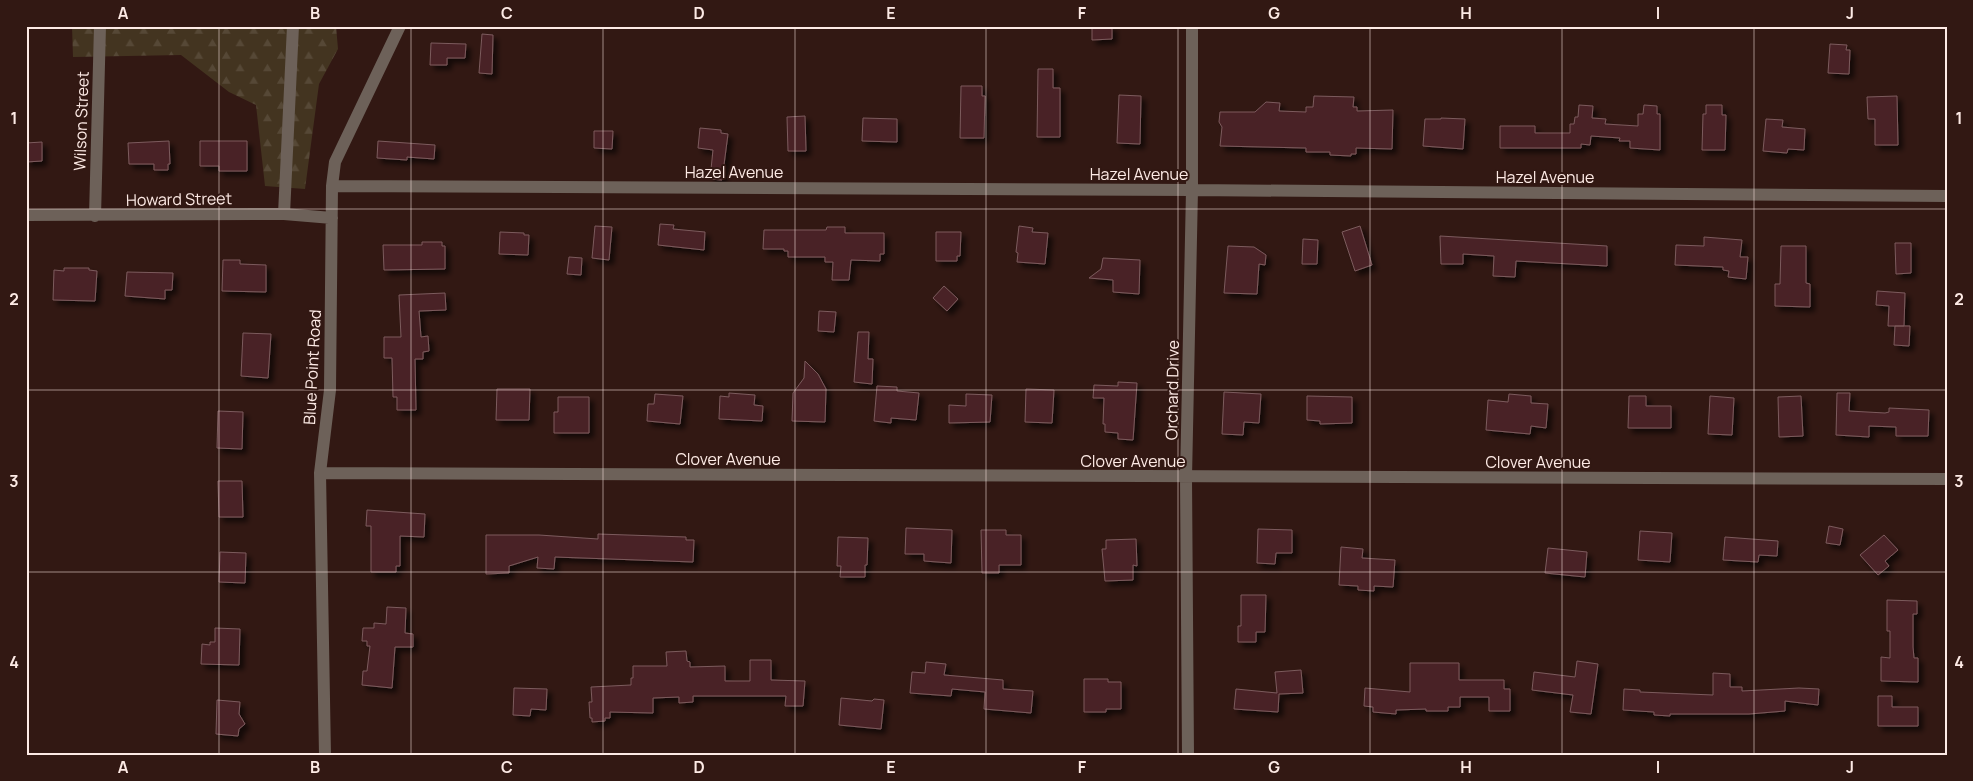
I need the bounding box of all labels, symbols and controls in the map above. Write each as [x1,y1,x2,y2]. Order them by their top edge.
text: A [118,2,129,24]
text: B [310,2,320,24]
text: C [501,2,513,24]
text: D [693,2,705,24]
text: E [886,2,896,24]
text: F [1078,2,1087,24]
text: G [1268,2,1280,24]
text: H [1460,2,1472,24]
text: I [1656,2,1660,24]
text: J [1846,2,1854,24]
street label: Wilson Street [68,71,94,171]
text: 1 [10,107,18,129]
text: 1 [1955,107,1963,129]
street label: Hazel Avenue [685,161,783,183]
street label: Hazel Avenue [1090,163,1188,185]
street label: Hazel Avenue [1496,166,1594,188]
street label: Howard Street [126,187,232,211]
text: 2 [9,288,19,310]
text: 2 [1954,288,1964,310]
street label: Blue Point Road [298,309,326,425]
street label: Orchard Drive [1160,340,1184,440]
street label: Clover Avenue [675,448,781,470]
street label: Clover Avenue [1080,450,1186,472]
street label: Clover Avenue [1485,451,1591,473]
text: 3 [9,470,19,492]
text: 3 [1954,470,1964,492]
text: 4 [9,651,19,673]
text: 4 [1954,651,1964,673]
text: A [118,756,129,778]
text: B [310,756,320,778]
text: C [501,756,513,778]
text: D [693,756,705,778]
text: E [886,756,896,778]
text: F [1078,756,1087,778]
text: G [1268,756,1280,778]
text: H [1460,756,1472,778]
text: I [1656,756,1660,778]
text: J [1846,756,1854,778]

